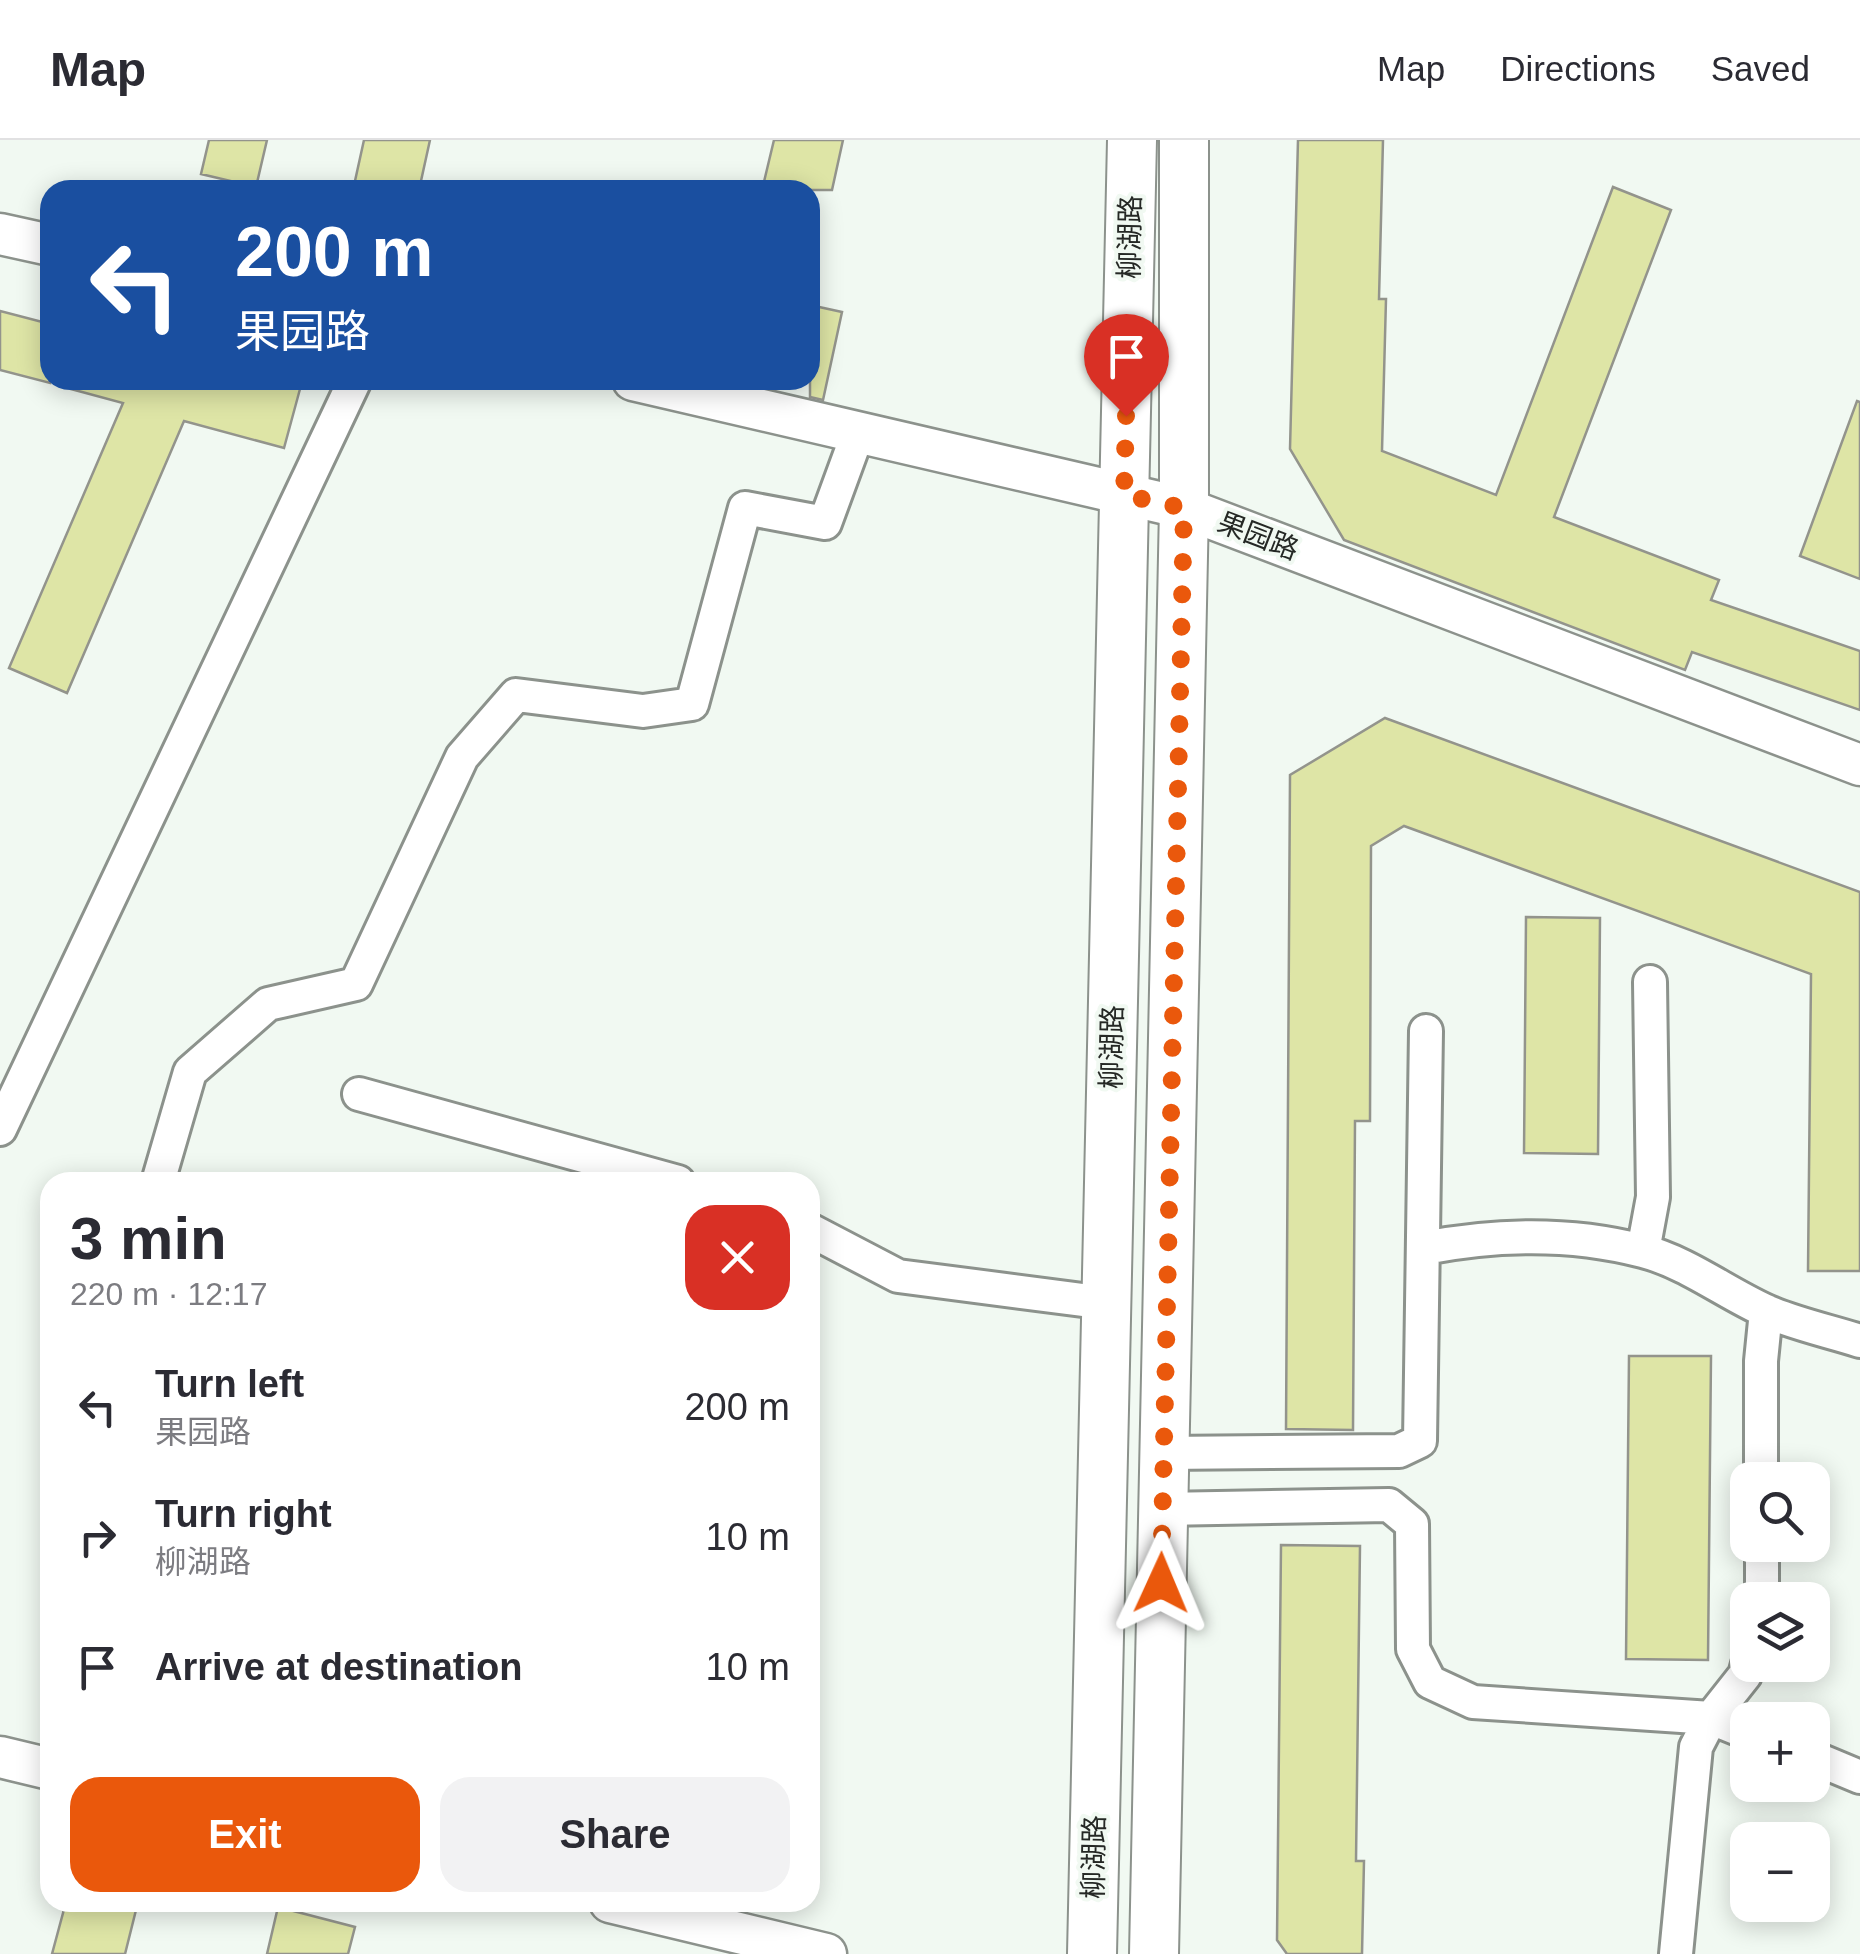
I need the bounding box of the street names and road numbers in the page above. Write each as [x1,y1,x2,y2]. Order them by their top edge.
street label: 柳湖路 [1114,195,1146,279]
street label: 果园路 [1213,506,1303,566]
street label: 柳湖路 [1096,1005,1128,1089]
street label: 柳湖路 [1078,1815,1110,1899]

